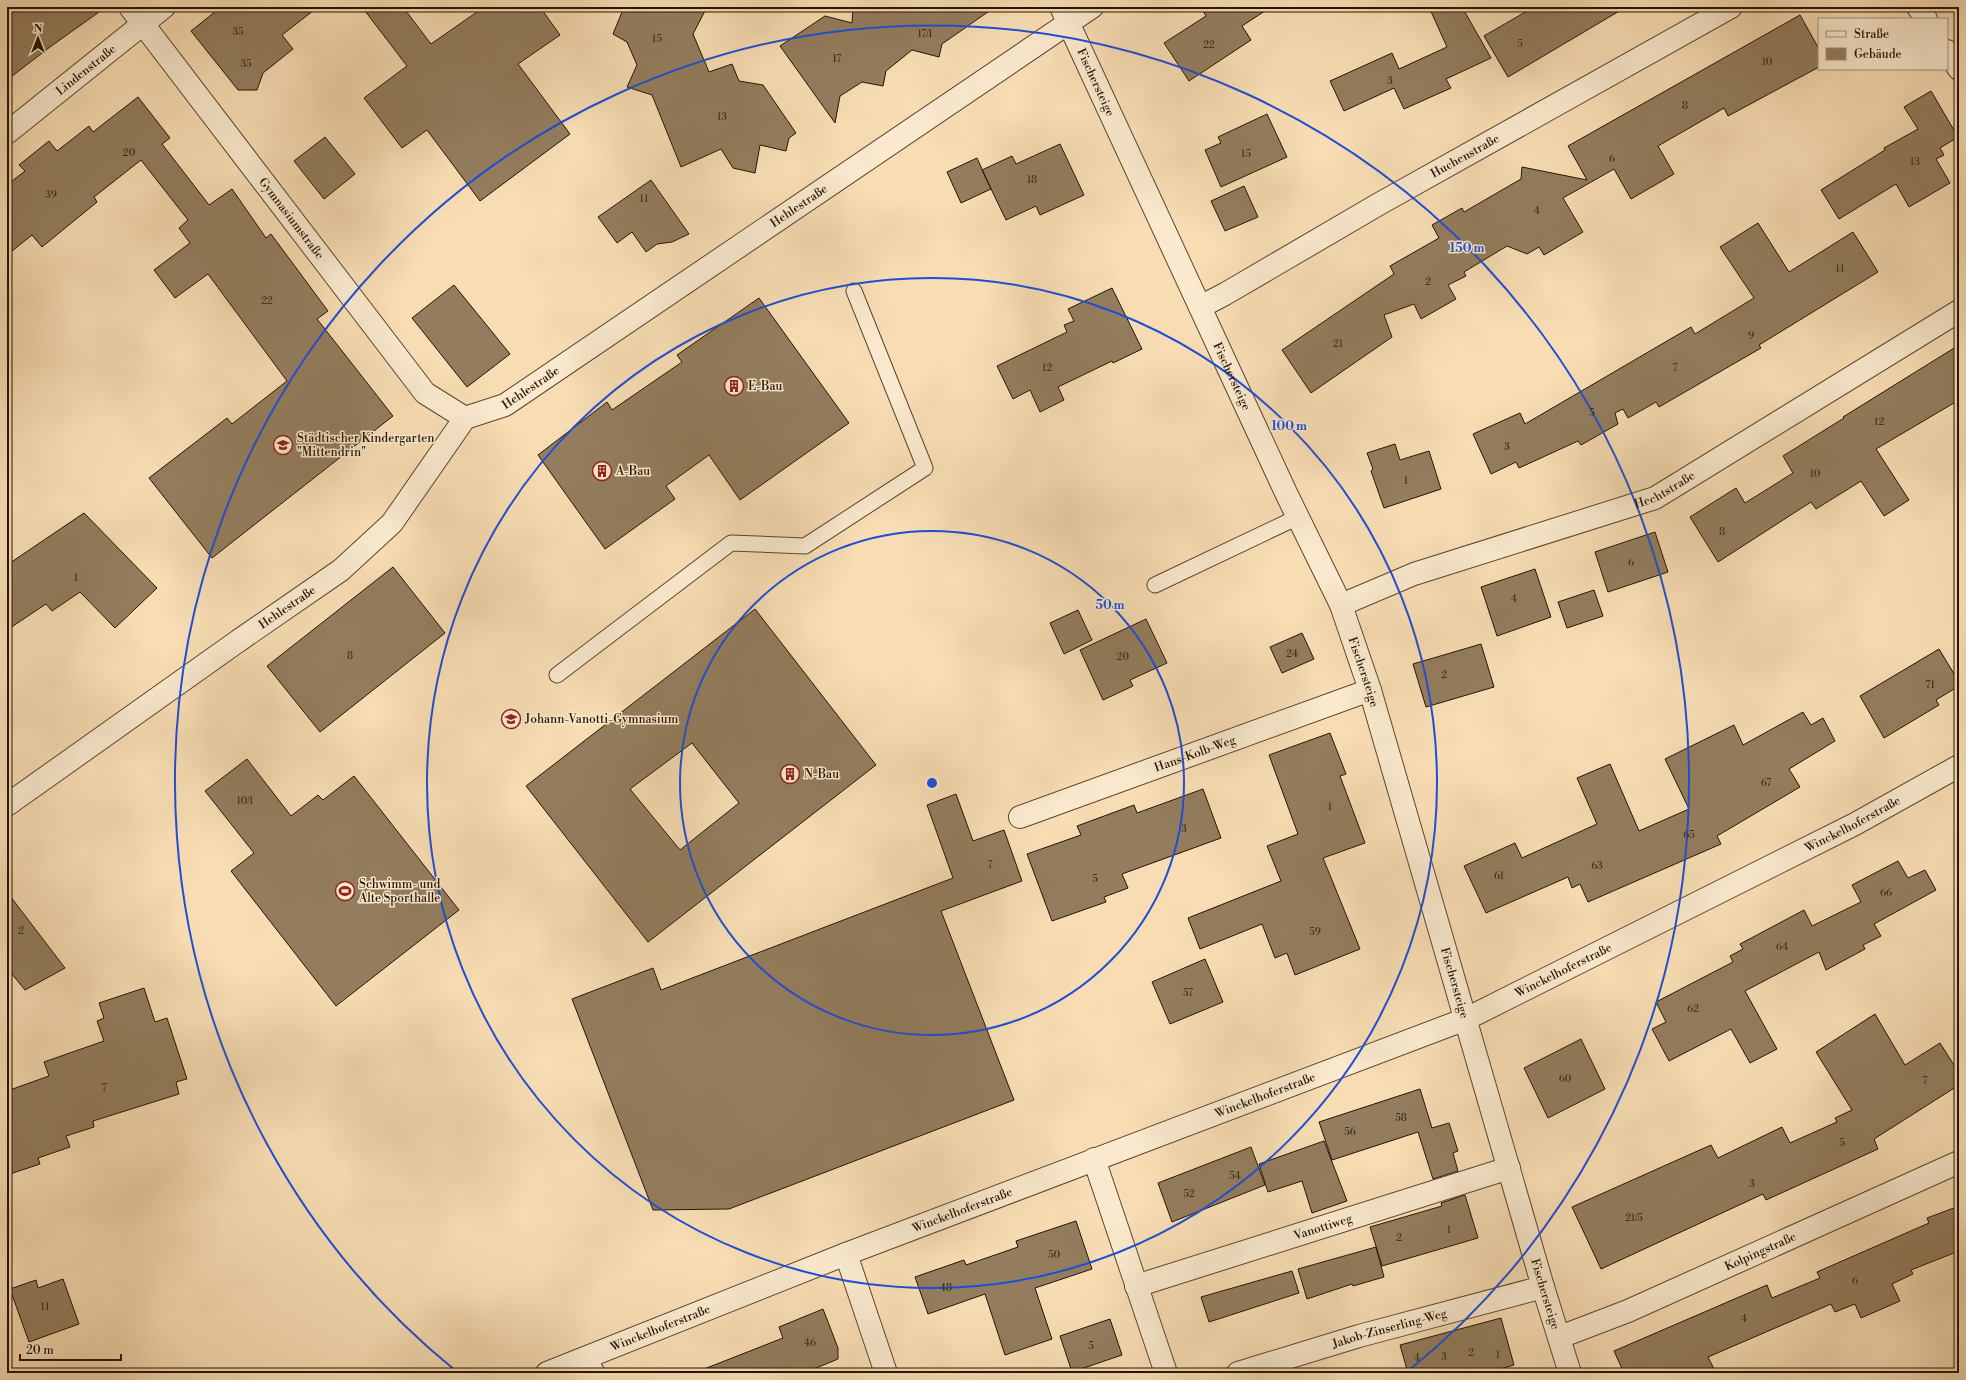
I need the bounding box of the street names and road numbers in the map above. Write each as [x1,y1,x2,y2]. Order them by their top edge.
street label: Lindenstraße [53,42,119,99]
street label: Fischersteige [1073,46,1118,119]
street label: Huchenstraße [1428,131,1502,182]
street label: Gymnasiumstraße [255,175,327,262]
street label: Hehlestraße [768,181,831,231]
street label: Fischersteige [1209,340,1254,413]
street label: Hehlestraße [499,363,562,413]
street label: Hechtstraße [1633,468,1698,512]
street label: Hehlestraße [256,583,319,633]
street label: Fischersteige [1344,635,1382,709]
street label: Hans-Kolb-Weg [1152,732,1238,776]
street label: Winckelhoferstraße [1802,793,1903,856]
street label: Winckelhoferstraße [1512,940,1614,1002]
street label: Fischersteige [1437,946,1472,1020]
street label: Winckelhoferstraße [1212,1070,1318,1122]
street label: Winckelhoferstraße [909,1185,1015,1237]
street label: Vanottiweg [1291,1211,1355,1244]
street label: Kolpingstraße [1722,1229,1799,1274]
street label: Fischersteige [1527,1257,1563,1331]
street label: Winckelhoferstraße [608,1302,713,1355]
street label: Jakob-Zinserling-Weg [1330,1306,1449,1352]

